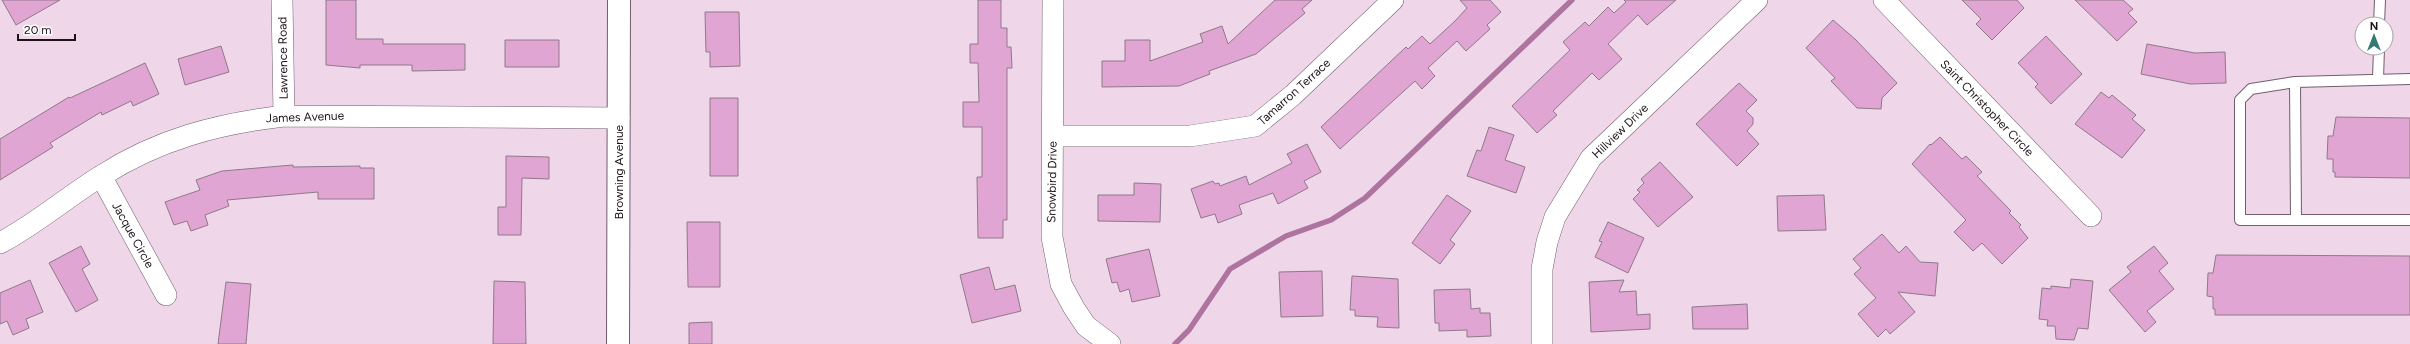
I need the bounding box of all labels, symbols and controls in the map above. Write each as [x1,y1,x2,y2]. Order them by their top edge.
scale bar [18,16,75,42]
north arrow [2354,16,2394,56]
street label: Lawrence Road [275,17,291,99]
text: N [2370,20,2378,33]
text: 20 m [24,23,52,37]
street label: Tamarron Terrace [1255,55,1333,128]
street label: Saint Christopher Circle [1937,57,2037,159]
street label: Hillview Drive [1589,100,1651,161]
street label: James Avenue [266,109,345,125]
street label: Browning Avenue [612,124,626,219]
street label: Snowbird Drive [1044,140,1060,223]
street label: Jacque Circle [109,200,157,271]

